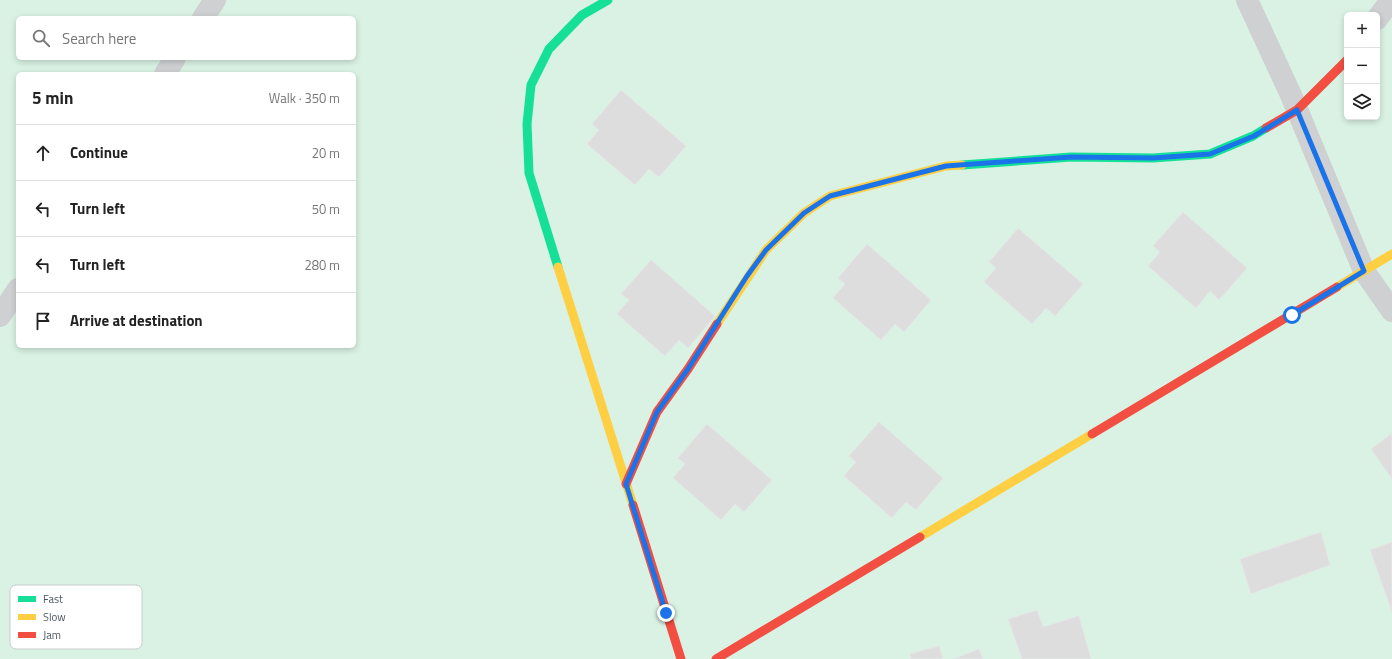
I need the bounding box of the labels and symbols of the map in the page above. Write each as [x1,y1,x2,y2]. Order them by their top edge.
route start [1283,306,1301,324]
legend [10,585,142,649]
text: Fast [43,591,63,607]
route end [657,604,675,622]
text: Slow [43,609,66,625]
text: Jam [43,627,61,643]

